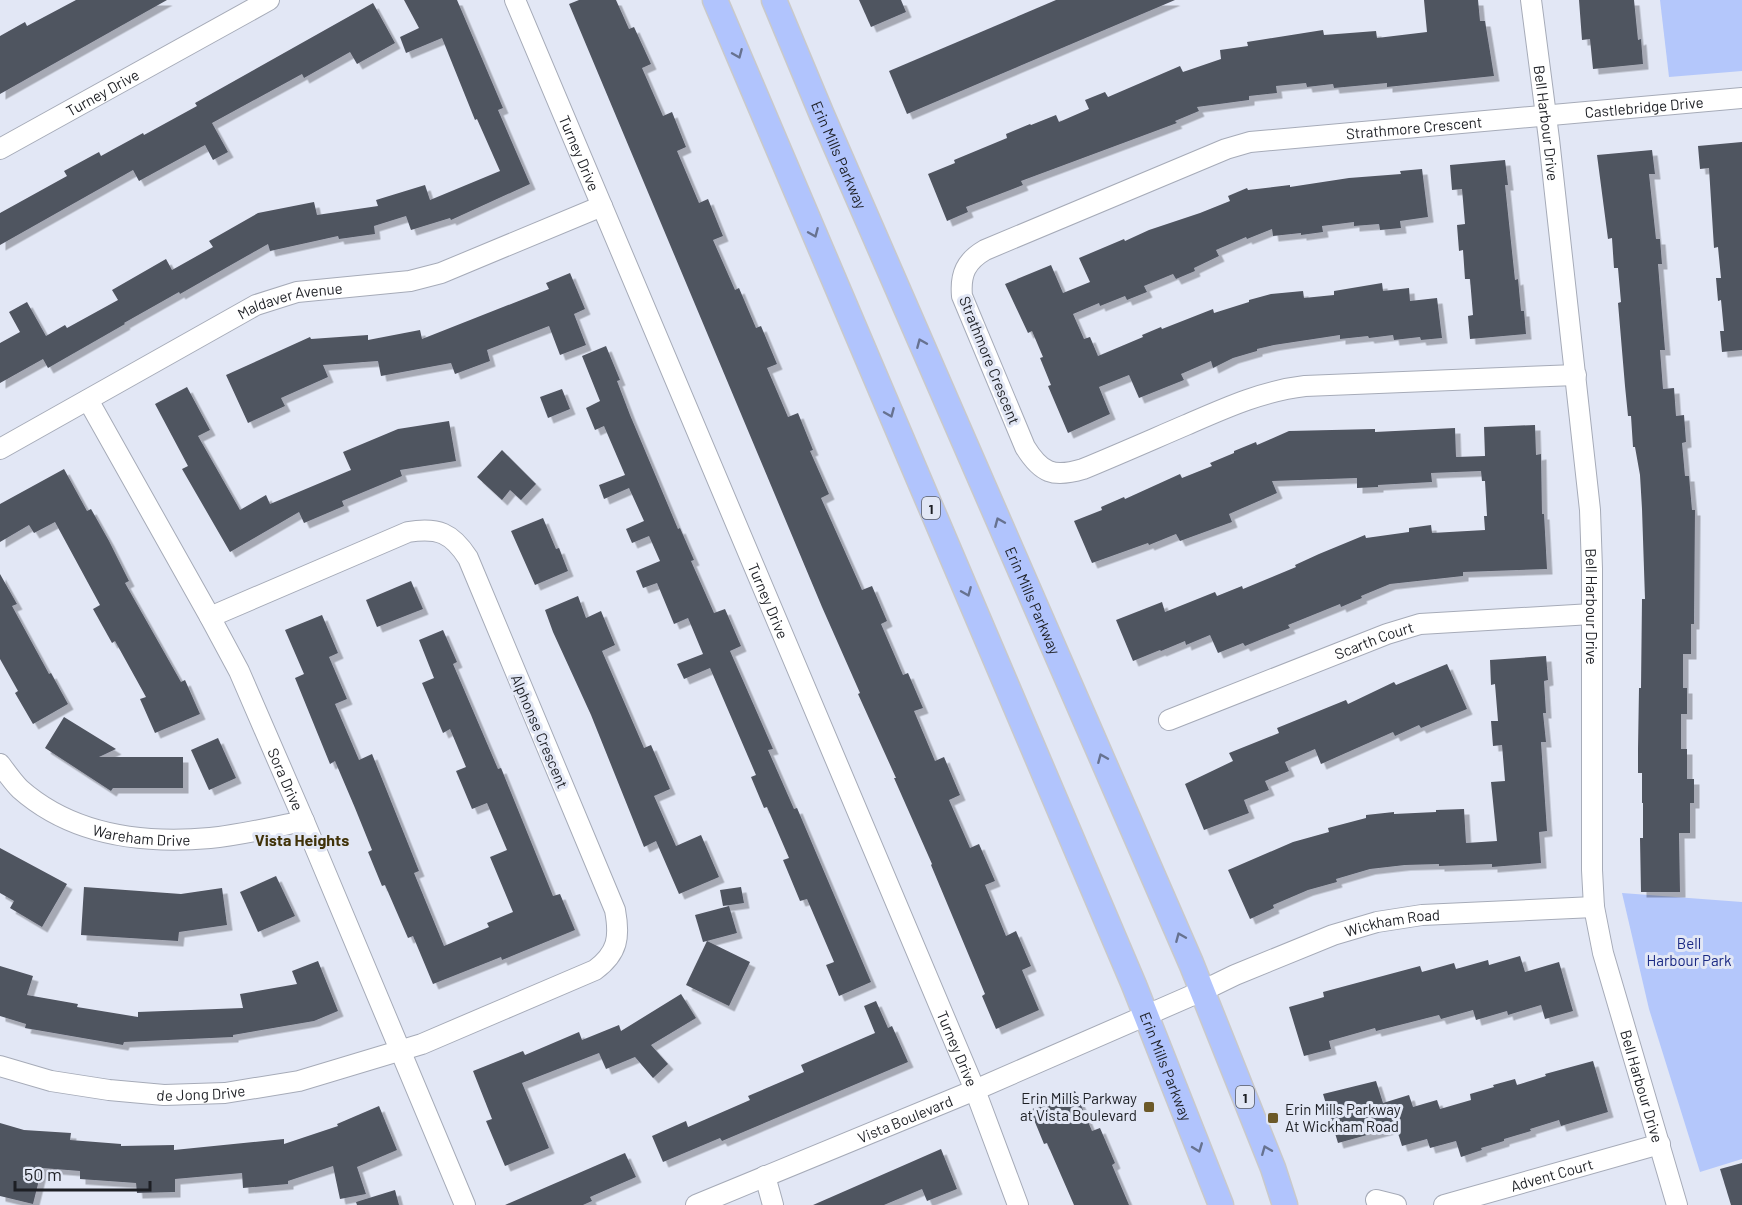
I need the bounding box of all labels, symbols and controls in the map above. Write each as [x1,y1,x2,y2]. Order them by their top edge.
one-way arrow [731,48,743,59]
street label: Bell Harbour Drive [1531,64,1563,182]
street label: Turney Drive [63,65,142,120]
street label: Castlebridge Drive [1584,92,1704,121]
street label: Erin Mills Parkway [808,98,871,212]
street label: Turney Drive [556,112,604,194]
street label: Strathmore Crescent [1345,112,1483,142]
one-way arrow [807,227,819,238]
street label: Maldaver Avenue [234,279,343,323]
street label: Strathmore Crescent [956,293,1024,427]
one-way arrow [917,338,929,349]
one-way arrow [883,406,895,417]
road number: 1 [922,497,940,519]
one-way arrow [994,517,1006,528]
street label: Erin Mills Parkway [1002,544,1065,657]
street label: Bell Harbour Drive [1582,548,1601,665]
street label: Turney Drive [745,560,792,641]
one-way arrow [959,586,971,597]
street label: Scarth Court [1332,618,1416,663]
street label: Alphonse Crescent [508,671,572,791]
street label: Sora Drive [264,745,307,813]
one-way arrow [1097,754,1109,765]
street label: Wareham Drive [91,820,191,849]
district label: Vista Heights [255,830,349,849]
street label: Wickham Road [1343,905,1440,940]
one-way arrow [1175,933,1187,944]
park label: Bell Harbour Park [1646,934,1732,969]
street label: Turney Drive [934,1008,981,1089]
street label: Erin Mills Parkway [1137,1009,1196,1124]
street label: Bell Harbour Drive [1617,1028,1667,1144]
street label: de Jong Drive [156,1081,246,1104]
road number: 1 [1236,1086,1254,1108]
place label: Erin Mills Parkway at Vista Boulevard [1020,1089,1137,1124]
street label: Vista Boulevard [855,1091,955,1146]
marker: Erin Mills Parkway at Vista Boulevard [1142,1100,1156,1114]
place label: Erin Mills Parkway At Wickham Road [1285,1100,1401,1135]
marker: Erin Mills Parkway At Wickham Road [1266,1111,1280,1125]
one-way arrow [1191,1142,1204,1153]
one-way arrow [1261,1145,1273,1156]
scale bar [15,1154,150,1192]
street label: Advent Court [1508,1154,1595,1195]
text: 50 m [24,1163,62,1185]

